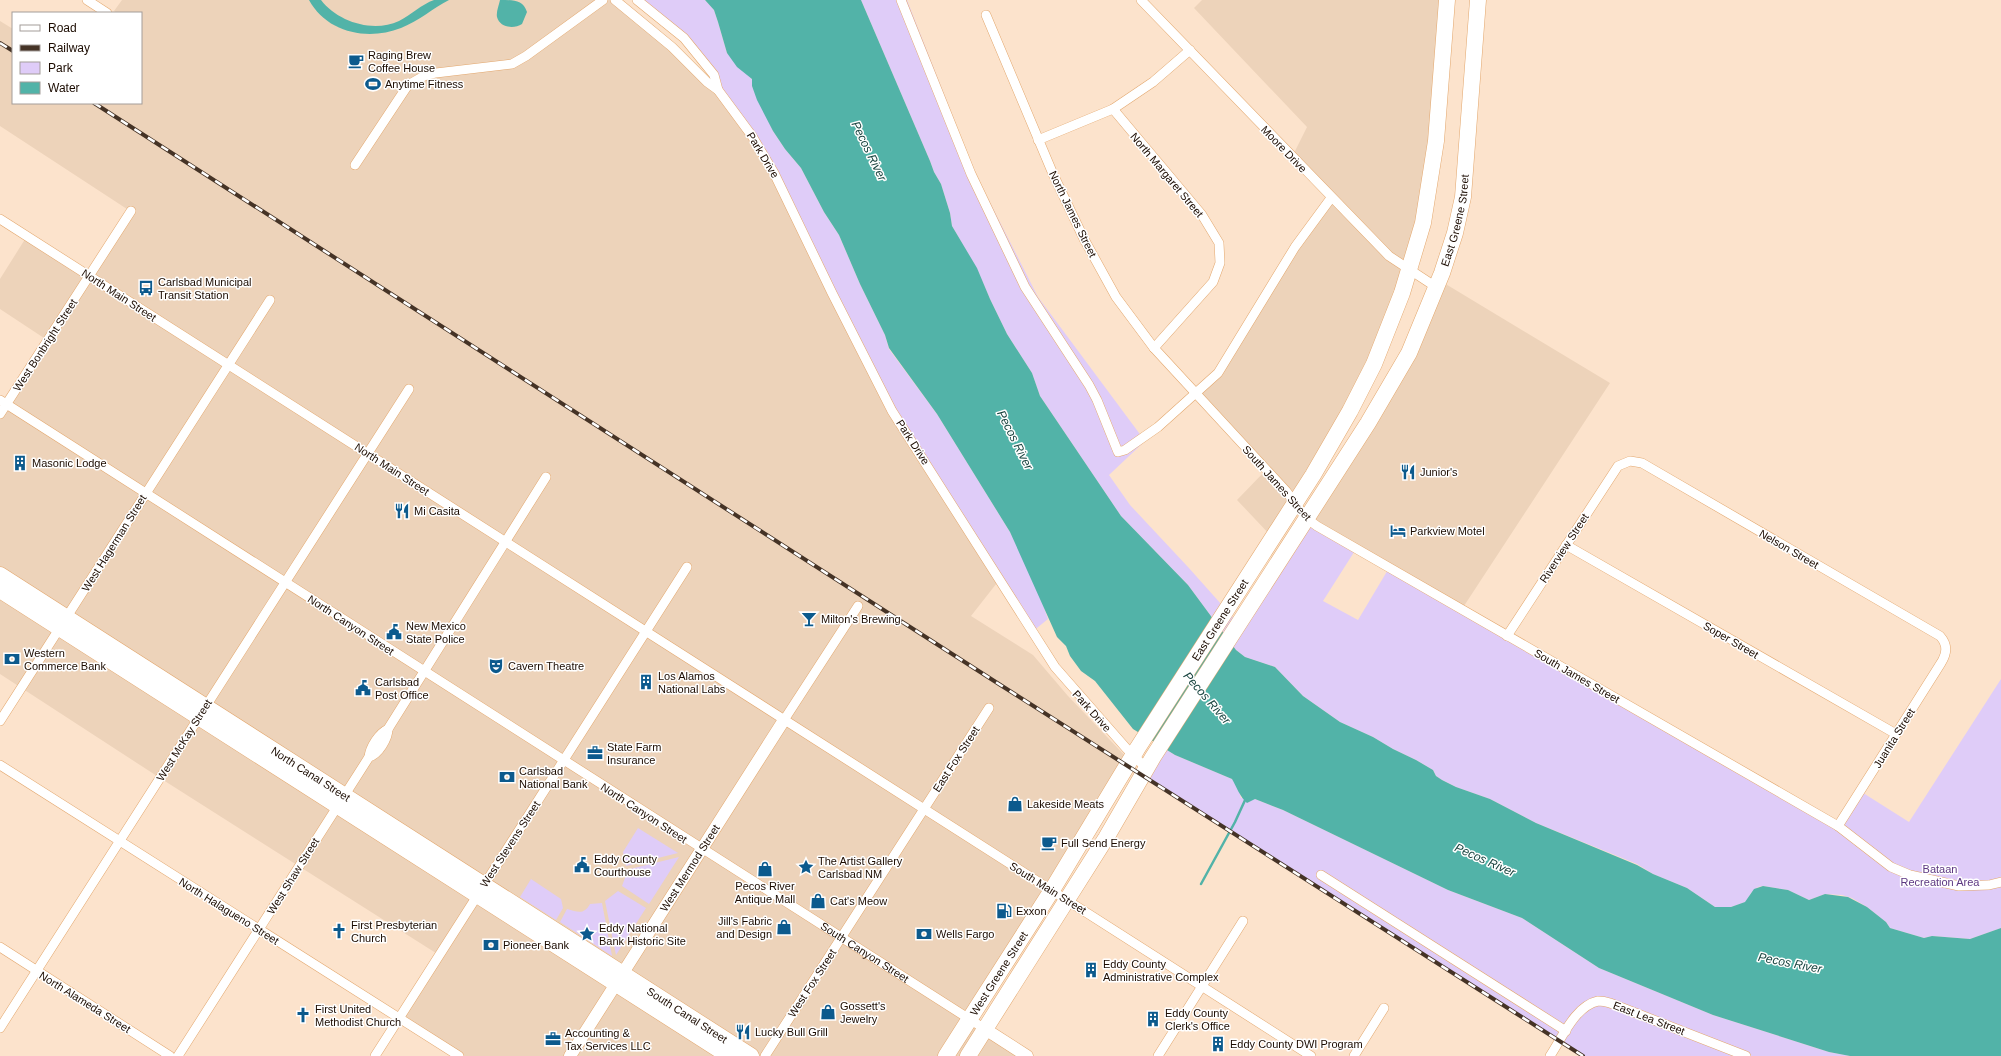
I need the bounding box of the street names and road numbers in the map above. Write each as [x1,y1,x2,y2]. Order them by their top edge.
street label: Moore Drive [1259,123,1309,175]
street label: Park Drive [745,130,781,180]
street label: North Margaret Street [1128,130,1206,220]
street label: North James Street [1047,169,1099,259]
street label: East Greene Street [1439,174,1471,268]
street label: North Main Street [80,266,158,324]
street label: West Bonbright Street [11,297,79,393]
street label: Park Drive [894,417,932,467]
street label: North Main Street [353,440,431,498]
street label: South James Street [1240,443,1314,523]
street label: West Hagerman Street [79,492,149,594]
street label: Riverview Street [1537,511,1591,585]
street label: Nelson Street [1757,527,1821,571]
street label: East Greene Street [1189,577,1250,663]
street label: North Canyon Street [306,593,396,657]
street label: Soper Street [1701,619,1761,661]
street label: South James Street [1532,647,1622,705]
street label: Park Drive [1070,688,1114,734]
street label: West McKay Street [154,697,214,783]
street label: Juanita Street [1871,706,1917,770]
street label: East Fox Street [930,724,982,794]
street label: North Canal Street [269,744,352,804]
street label: North Canyon Street [599,781,689,845]
street label: West Stevens Street [478,799,542,889]
street label: West Mermod Street [658,822,722,914]
street label: West Shaw Street [265,836,321,916]
street label: South Main Street [1007,860,1089,916]
street label: North Halagueno Street [177,875,281,947]
street label: South Canyon Street [818,920,911,985]
street label: West Greene Street [968,929,1030,1018]
street label: West Fox Street [786,947,838,1019]
street label: North Alameda Street [37,969,133,1035]
street label: South Canal Street [645,985,730,1045]
street label: East Lea Street [1611,999,1687,1037]

